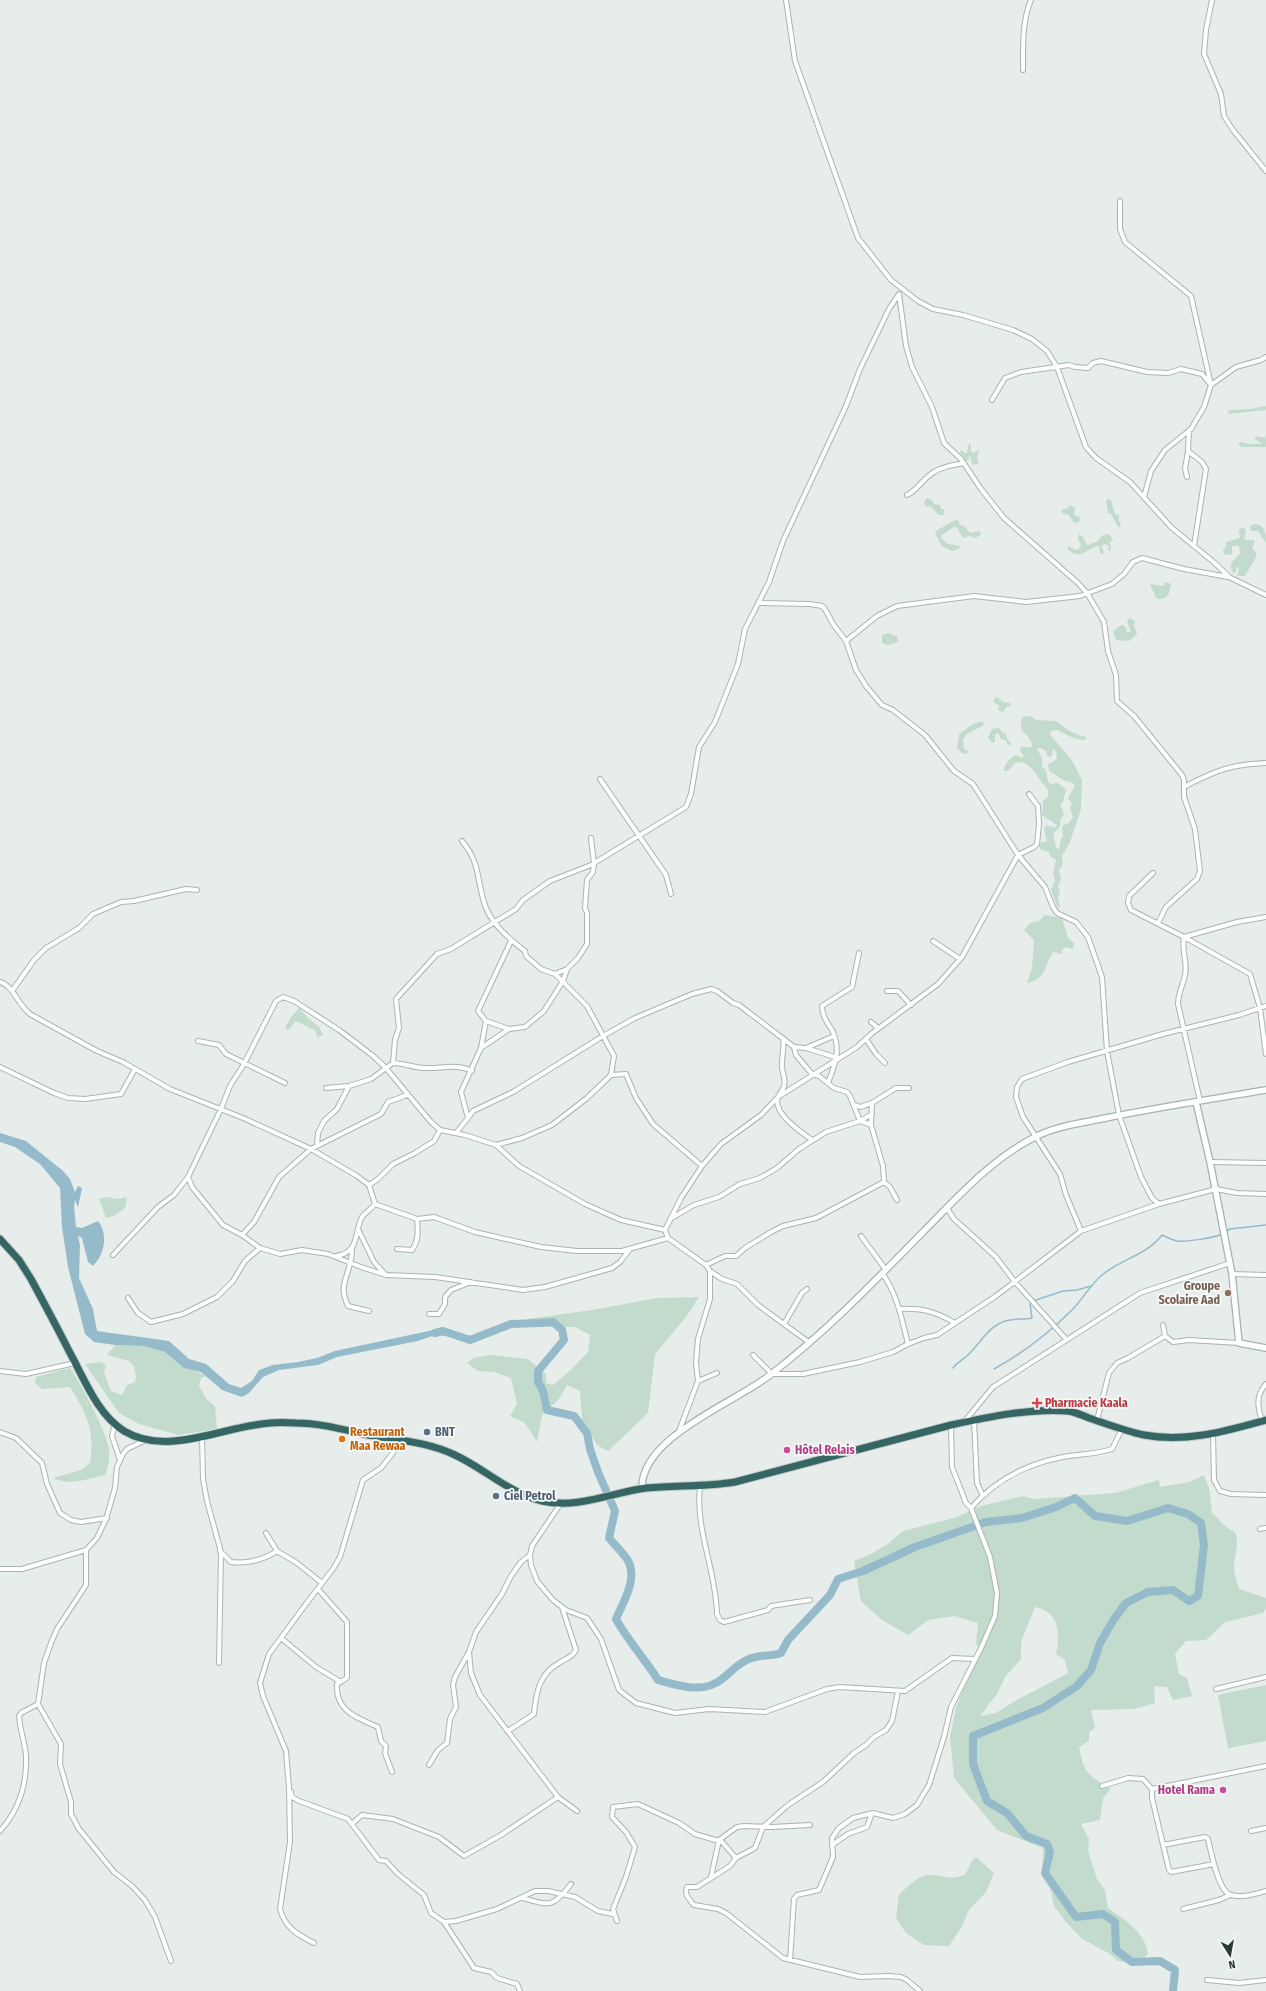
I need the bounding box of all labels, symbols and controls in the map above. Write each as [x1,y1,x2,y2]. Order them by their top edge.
place label: Groupe Scolaire Aad [1158,1279,1220,1307]
marker: Groupe Scolaire Aad [1223,1288,1233,1298]
place label: Pharmacie Kaala [1045,1396,1128,1410]
marker: Pharmacie Kaala [1032,1398,1042,1408]
place label: Restaurant Maa Rewaa [350,1425,406,1453]
place label: BNT [435,1425,455,1439]
marker: BNT [422,1427,432,1437]
marker: Restaurant Maa Rewaa [337,1434,347,1444]
place label: Hôtel Relais [795,1443,855,1457]
marker: Hôtel Relais [782,1445,792,1455]
place label: Ciel Petrol [504,1489,556,1503]
marker: Ciel Petrol [491,1491,501,1501]
place label: Hotel Rama [1158,1783,1215,1797]
marker: Hotel Rama [1218,1785,1228,1795]
north arrow [1210,1935,1250,1975]
text: N [1227,1957,1236,1971]

